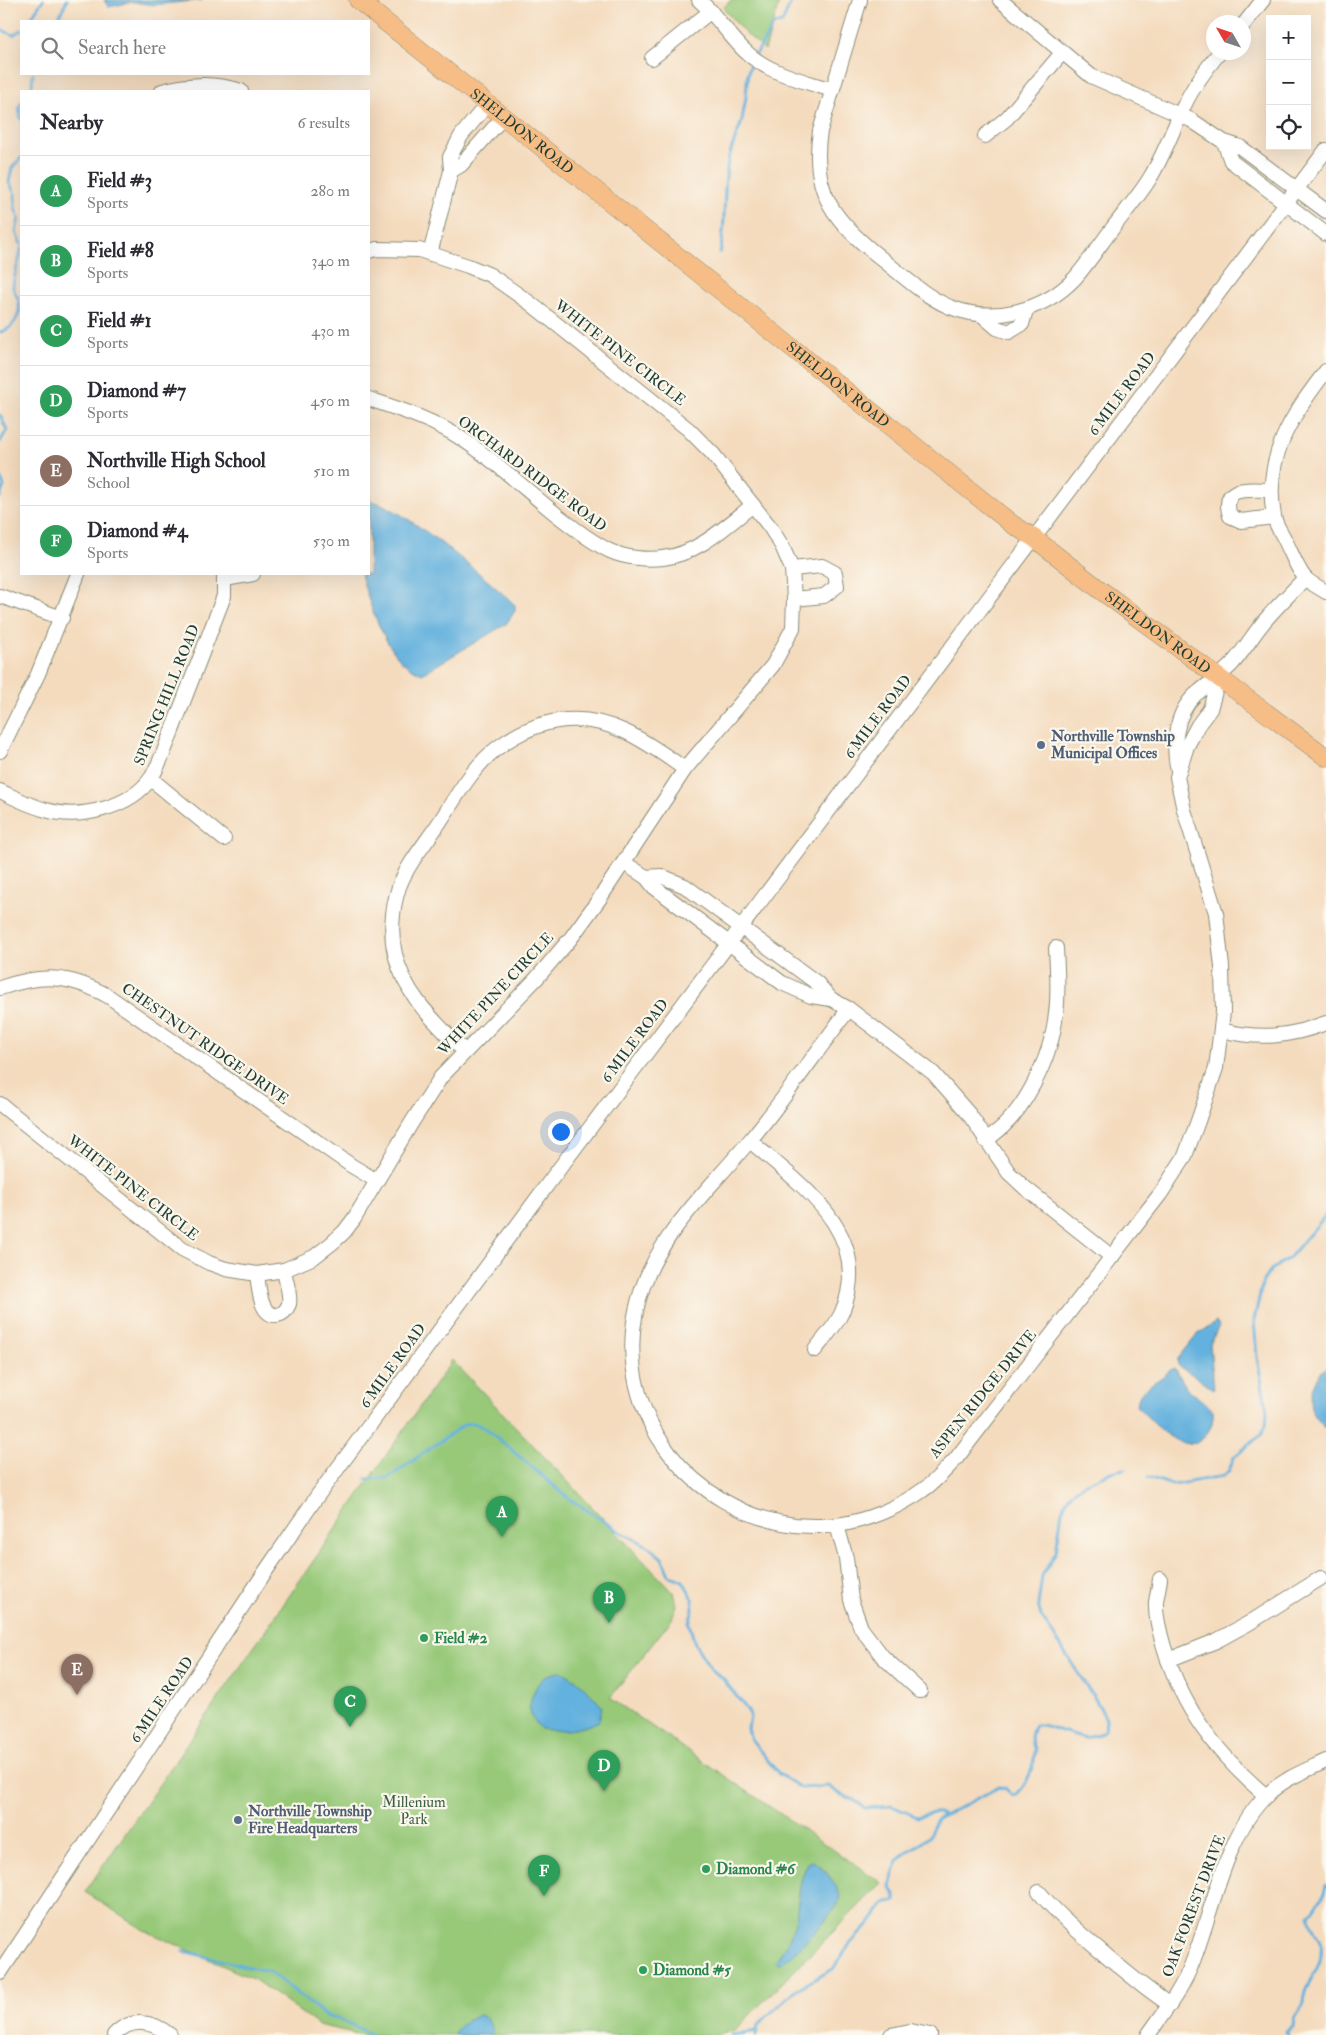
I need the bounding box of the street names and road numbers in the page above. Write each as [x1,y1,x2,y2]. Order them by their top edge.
street label: SHELDON ROAD [466,84,578,179]
street label: WHITE PINE CIRCLE [550,295,689,410]
street label: SHELDON ROAD [782,337,894,432]
street label: 6 MILE ROAD [1084,348,1160,440]
street label: ORCHARD RIDGE ROAD [454,412,610,536]
street label: SHELDON ROAD [1101,587,1215,678]
street label: SPRING HILL ROAD [130,622,204,768]
street label: 6 MILE ROAD [840,671,916,763]
street label: WHITE PINE CIRCLE [433,928,558,1060]
street label: CHESTNUT RIDGE DRIVE [118,979,292,1109]
street label: 6 MILE ROAD [597,995,673,1087]
street label: WHITE PINE CIRCLE [63,1130,202,1245]
street label: 6 MILE ROAD [356,1320,430,1412]
street label: ASPEN RIDGE DRIVE [925,1326,1041,1463]
street label: 6 MILE ROAD [126,1653,198,1747]
street label: OAK FOREST DRIVE [1158,1832,1230,1980]

